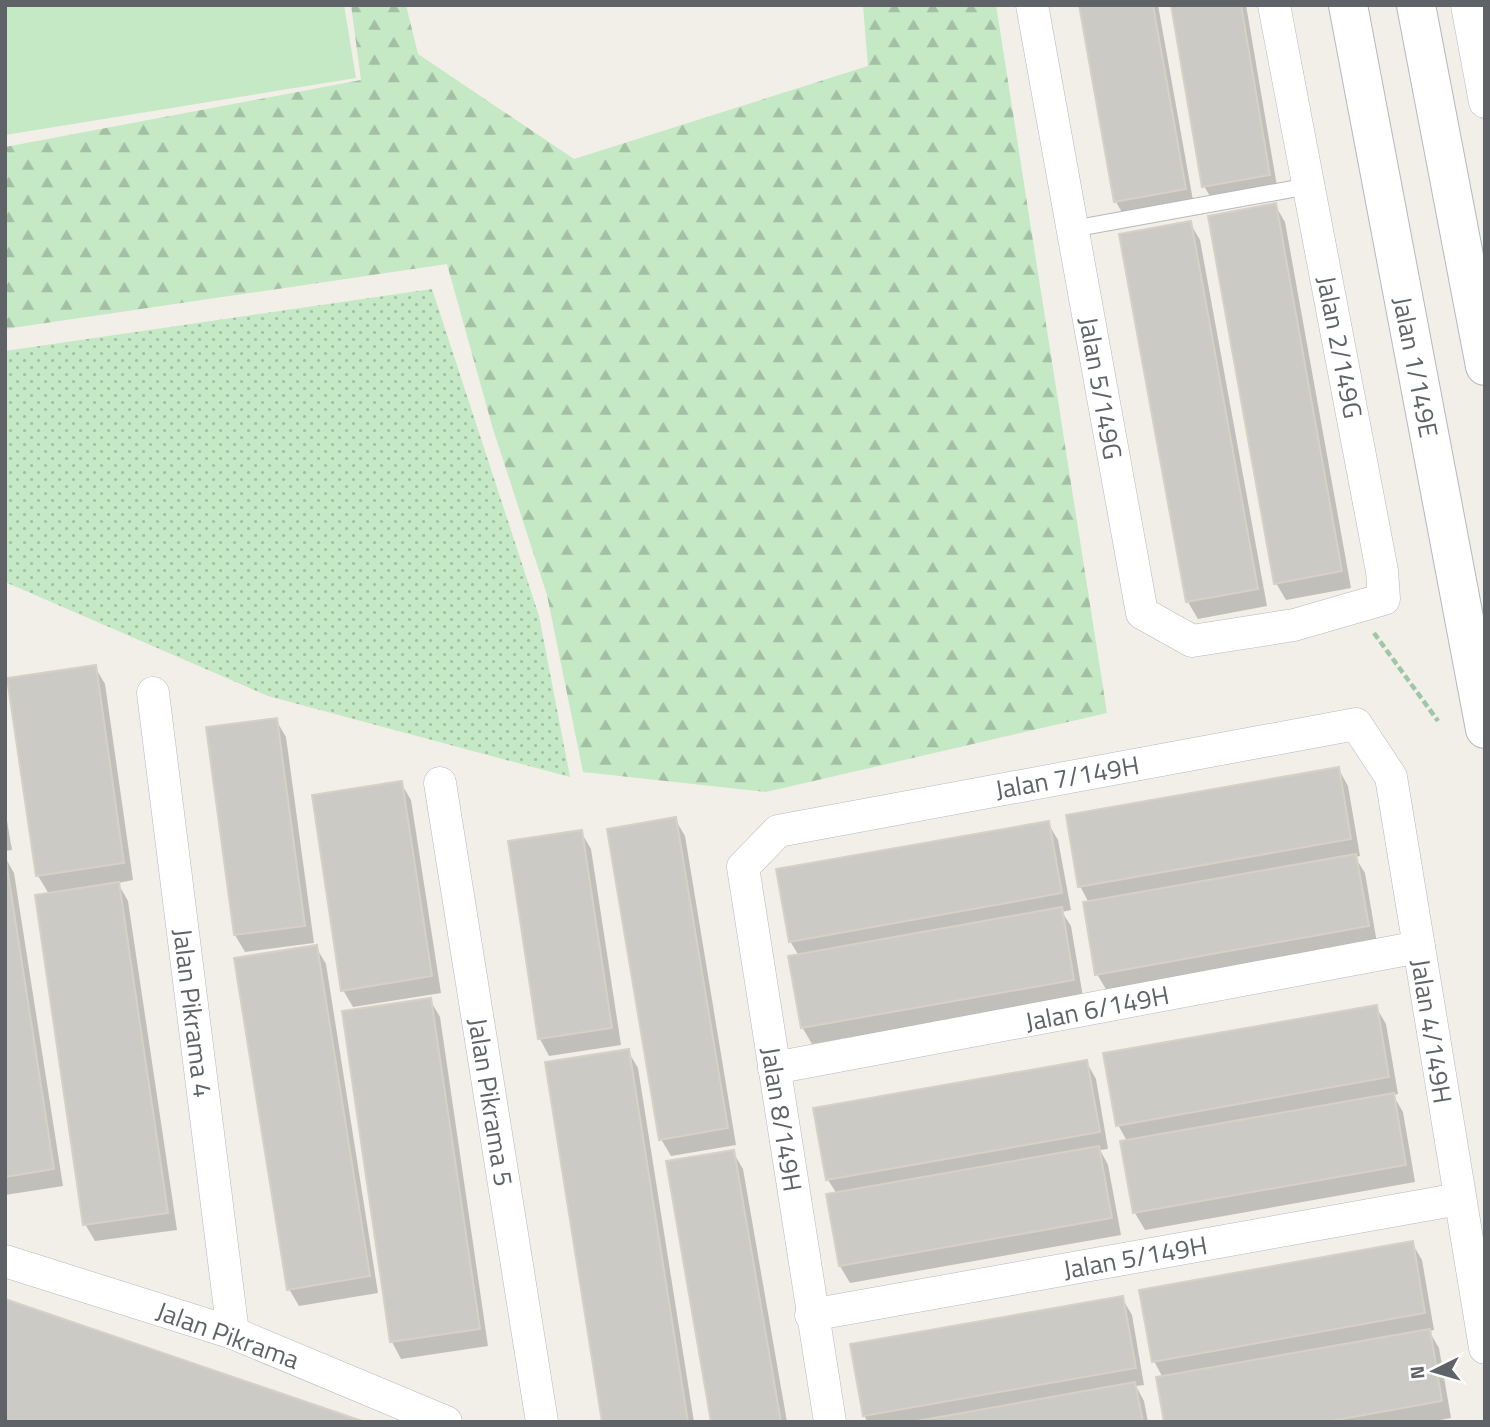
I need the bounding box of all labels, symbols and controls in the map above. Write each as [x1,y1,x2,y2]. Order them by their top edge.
street label: Jalan 2/149G [1307,272,1373,422]
street label: Jalan 1/149E [1383,293,1449,441]
street label: Jalan 5/149G [1069,314,1133,462]
street label: Jalan 7/149H [992,745,1142,809]
street label: Jalan Pikrama 4 [163,926,223,1100]
street label: Jalan 4/149H [1401,956,1463,1106]
street label: Jalan 6/149H [1022,975,1172,1041]
street label: Jalan Pikrama 5 [458,1015,524,1189]
street label: Jalan 8/149H [751,1044,813,1194]
street label: Jalan 5/149H [1060,1225,1210,1289]
street label: Jalan Pikrama [151,1291,305,1379]
north arrow [1399,1336,1469,1406]
text: N [1402,1365,1432,1380]

